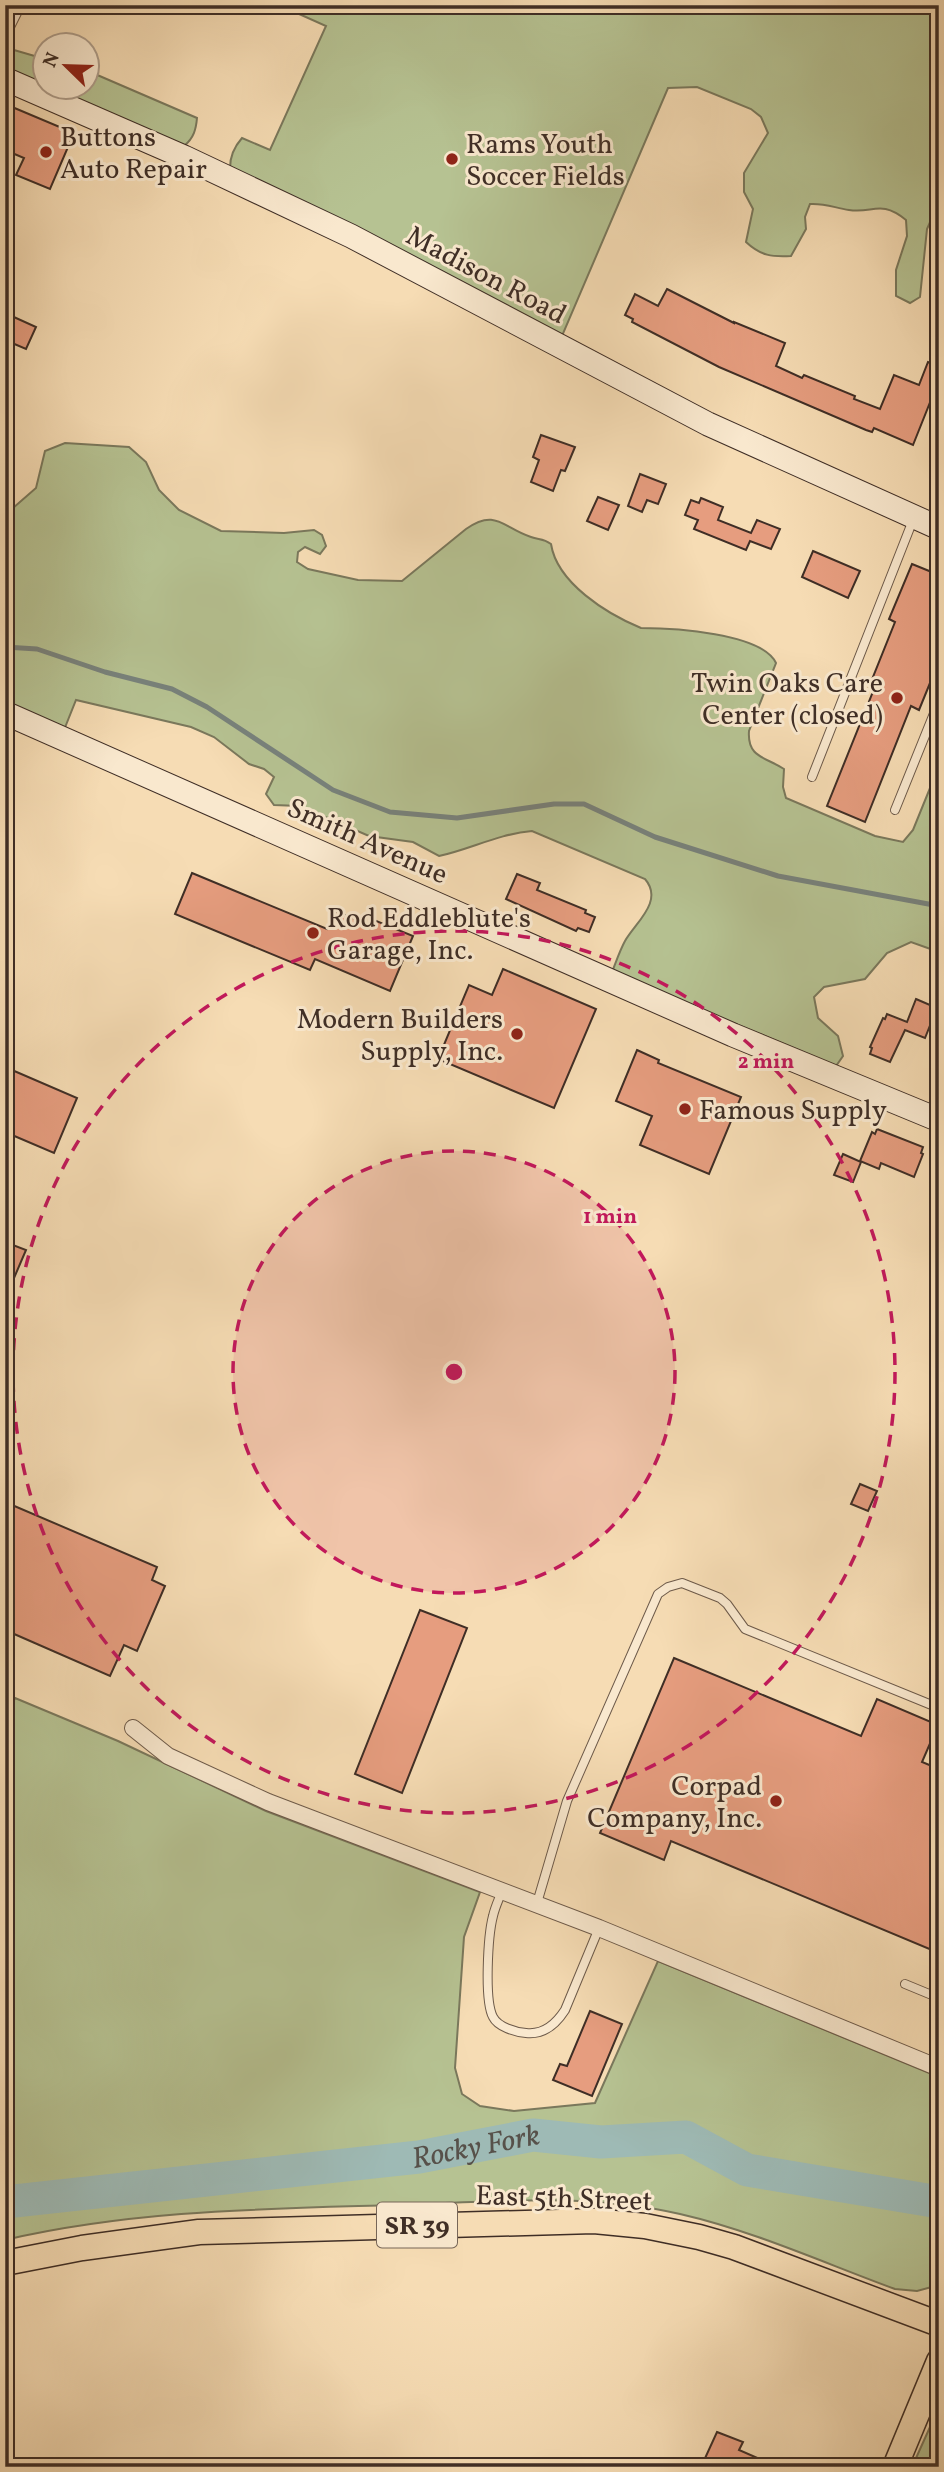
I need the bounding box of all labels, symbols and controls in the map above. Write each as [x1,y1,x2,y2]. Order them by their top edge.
north arrow [32,32,102,102]
text: N [38,49,67,72]
place label: Buttons Auto Repair [60,119,207,190]
place label: Rams Youth Soccer Fields [466,126,625,197]
marker: Buttons Auto Repair [38,144,54,160]
marker: Rams Youth Soccer Fields [444,151,460,167]
street label: Madison Road [399,218,573,335]
place label: Twin Oaks Care Center (closed) [691,665,883,736]
marker: Twin Oaks Care Center (closed) [889,690,905,706]
street label: Smith Avenue [280,789,454,895]
place label: Rod Eddleblute's Garage, Inc. [327,900,531,971]
marker: Rod Eddleblute's Garage, Inc. [305,925,321,941]
place label: Modern Builders Supply, Inc. [297,1001,503,1072]
marker: Modern Builders Supply, Inc. [509,1026,525,1042]
text: 2 min [738,1048,794,1077]
place label: Famous Supply [699,1092,887,1131]
marker: Famous Supply [677,1101,693,1117]
text: 1 min [583,1203,637,1232]
centre of rings [442,1360,466,1384]
place label: Corpad Company, Inc. [587,1768,762,1839]
marker: Corpad Company, Inc. [768,1793,784,1809]
water label: Rocky Fork [408,2115,544,2181]
street label: East 5th Street [475,2177,653,2222]
road number: SR 39 [377,2202,457,2248]

